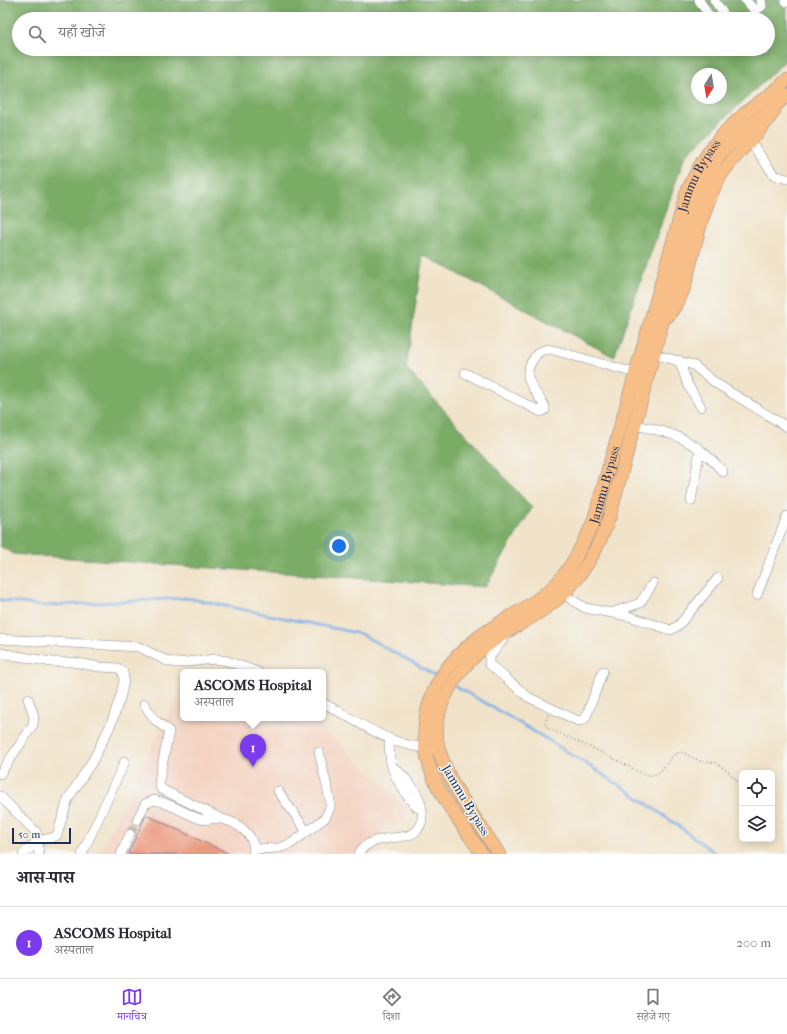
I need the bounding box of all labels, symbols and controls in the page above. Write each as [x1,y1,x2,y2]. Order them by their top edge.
search box [12,12,775,56]
icon: search [26,23,48,45]
text: यहाँ खोजें [58,23,105,41]
north arrow [691,68,727,104]
street label: Jammu Bypass [674,136,723,215]
street label: Jammu Bypass [585,444,622,526]
your location [329,536,349,556]
popup [180,669,326,721]
text: ASCOMS Hospital [194,676,312,694]
text: अस्पताल [194,694,234,709]
pin: 1 [240,734,266,767]
street label: Jammu Bypass [438,761,493,838]
map controls [739,770,775,842]
button: locate [739,770,775,806]
button: layers [739,806,775,842]
scale bar [12,826,71,845]
text: 50 m [18,828,40,841]
text: आस-पास [16,867,75,887]
text: ASCOMS Hospital [54,924,172,942]
text: 1 [27,935,31,950]
text: 200 m [736,935,771,950]
text: अस्पताल [54,942,94,957]
tab: मानचित्र [117,986,147,1027]
tab: दिशा [381,986,403,1027]
tab: सहेजे गए [636,986,670,1027]

